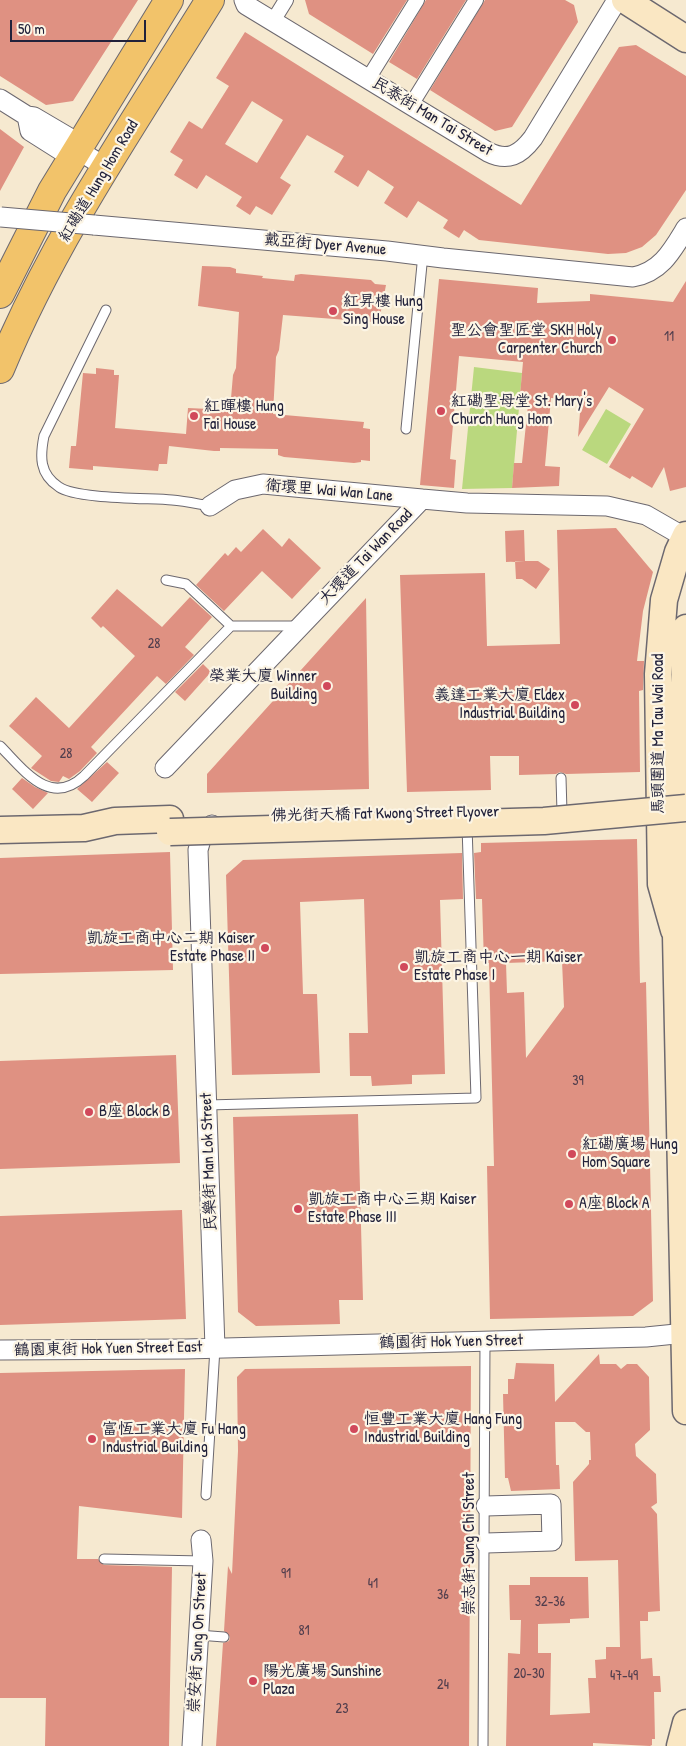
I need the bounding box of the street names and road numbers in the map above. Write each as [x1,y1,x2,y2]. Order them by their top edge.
street label: 民泰街 Man Tai Street [368,74,496,160]
street label: 紅磡道 Hung Hom Road [55,117,143,245]
street label: 戴亞街 Dyer Avenue [263,230,387,260]
street label: 衛環里 Wai Wan Lane [264,476,394,506]
street label: 大環道 Tai Wan Road [315,505,417,609]
street label: 馬頭圍道 Ma Tau Wai Road [649,654,669,814]
street label: 佛光街天橋 Fat Kwong Street Flyover [270,802,500,826]
street label: 民樂街 Man Lok Street [197,1093,221,1231]
street label: 鶴園街 Hok Yuen Street [379,1331,523,1353]
street label: 鶴園東街 Hok Yuen Street East [14,1338,202,1360]
street label: 崇志街 Sung Chi Street [460,1472,480,1616]
street label: 崇安街 Sung On Street [185,1572,211,1714]

